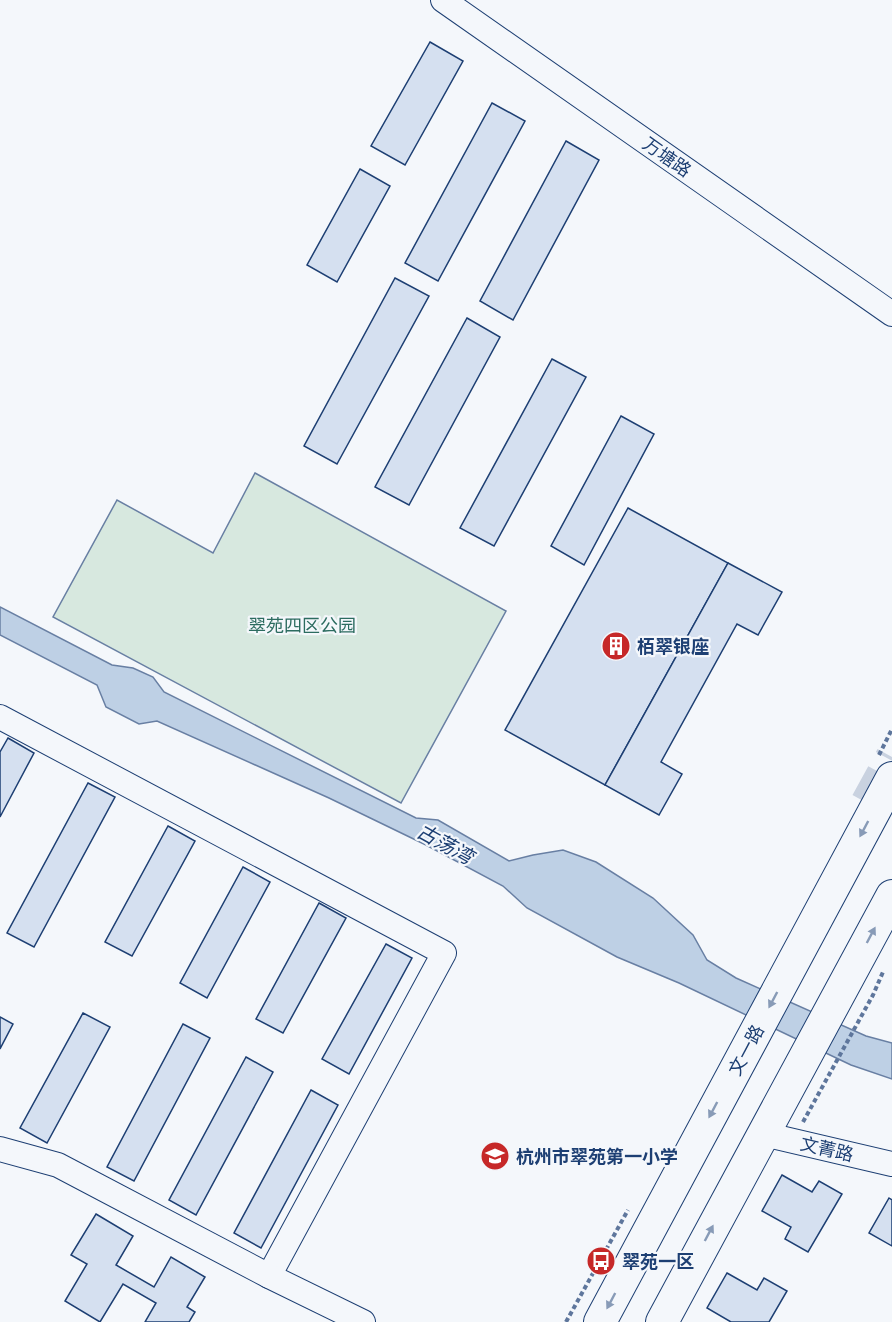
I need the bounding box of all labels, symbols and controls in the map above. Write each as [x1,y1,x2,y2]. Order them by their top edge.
street label: 万塘路 [639,133,695,181]
park label: 翠苑四区公园 [248,615,356,636]
building icon: 栢翠银座 [600,630,632,662]
place label: 栢翠银座 [637,636,709,657]
water label: 古荡湾 [413,819,480,870]
one-way arrow [859,821,869,838]
one-way arrow [866,926,876,943]
one-way arrow [768,991,778,1008]
street label: 文一路 [724,1021,768,1079]
one-way arrow [708,1102,718,1119]
street label: 文菁路 [798,1133,856,1165]
school or university icon: 杭州市翠苑第一小学 [479,1140,511,1172]
place label: 杭州市翠苑第一小学 [516,1146,678,1167]
one-way arrow [704,1225,714,1242]
bus stop icon: 翠苑一区 [585,1245,617,1277]
place label: 翠苑一区 [622,1251,694,1272]
one-way arrow [606,1292,616,1309]

